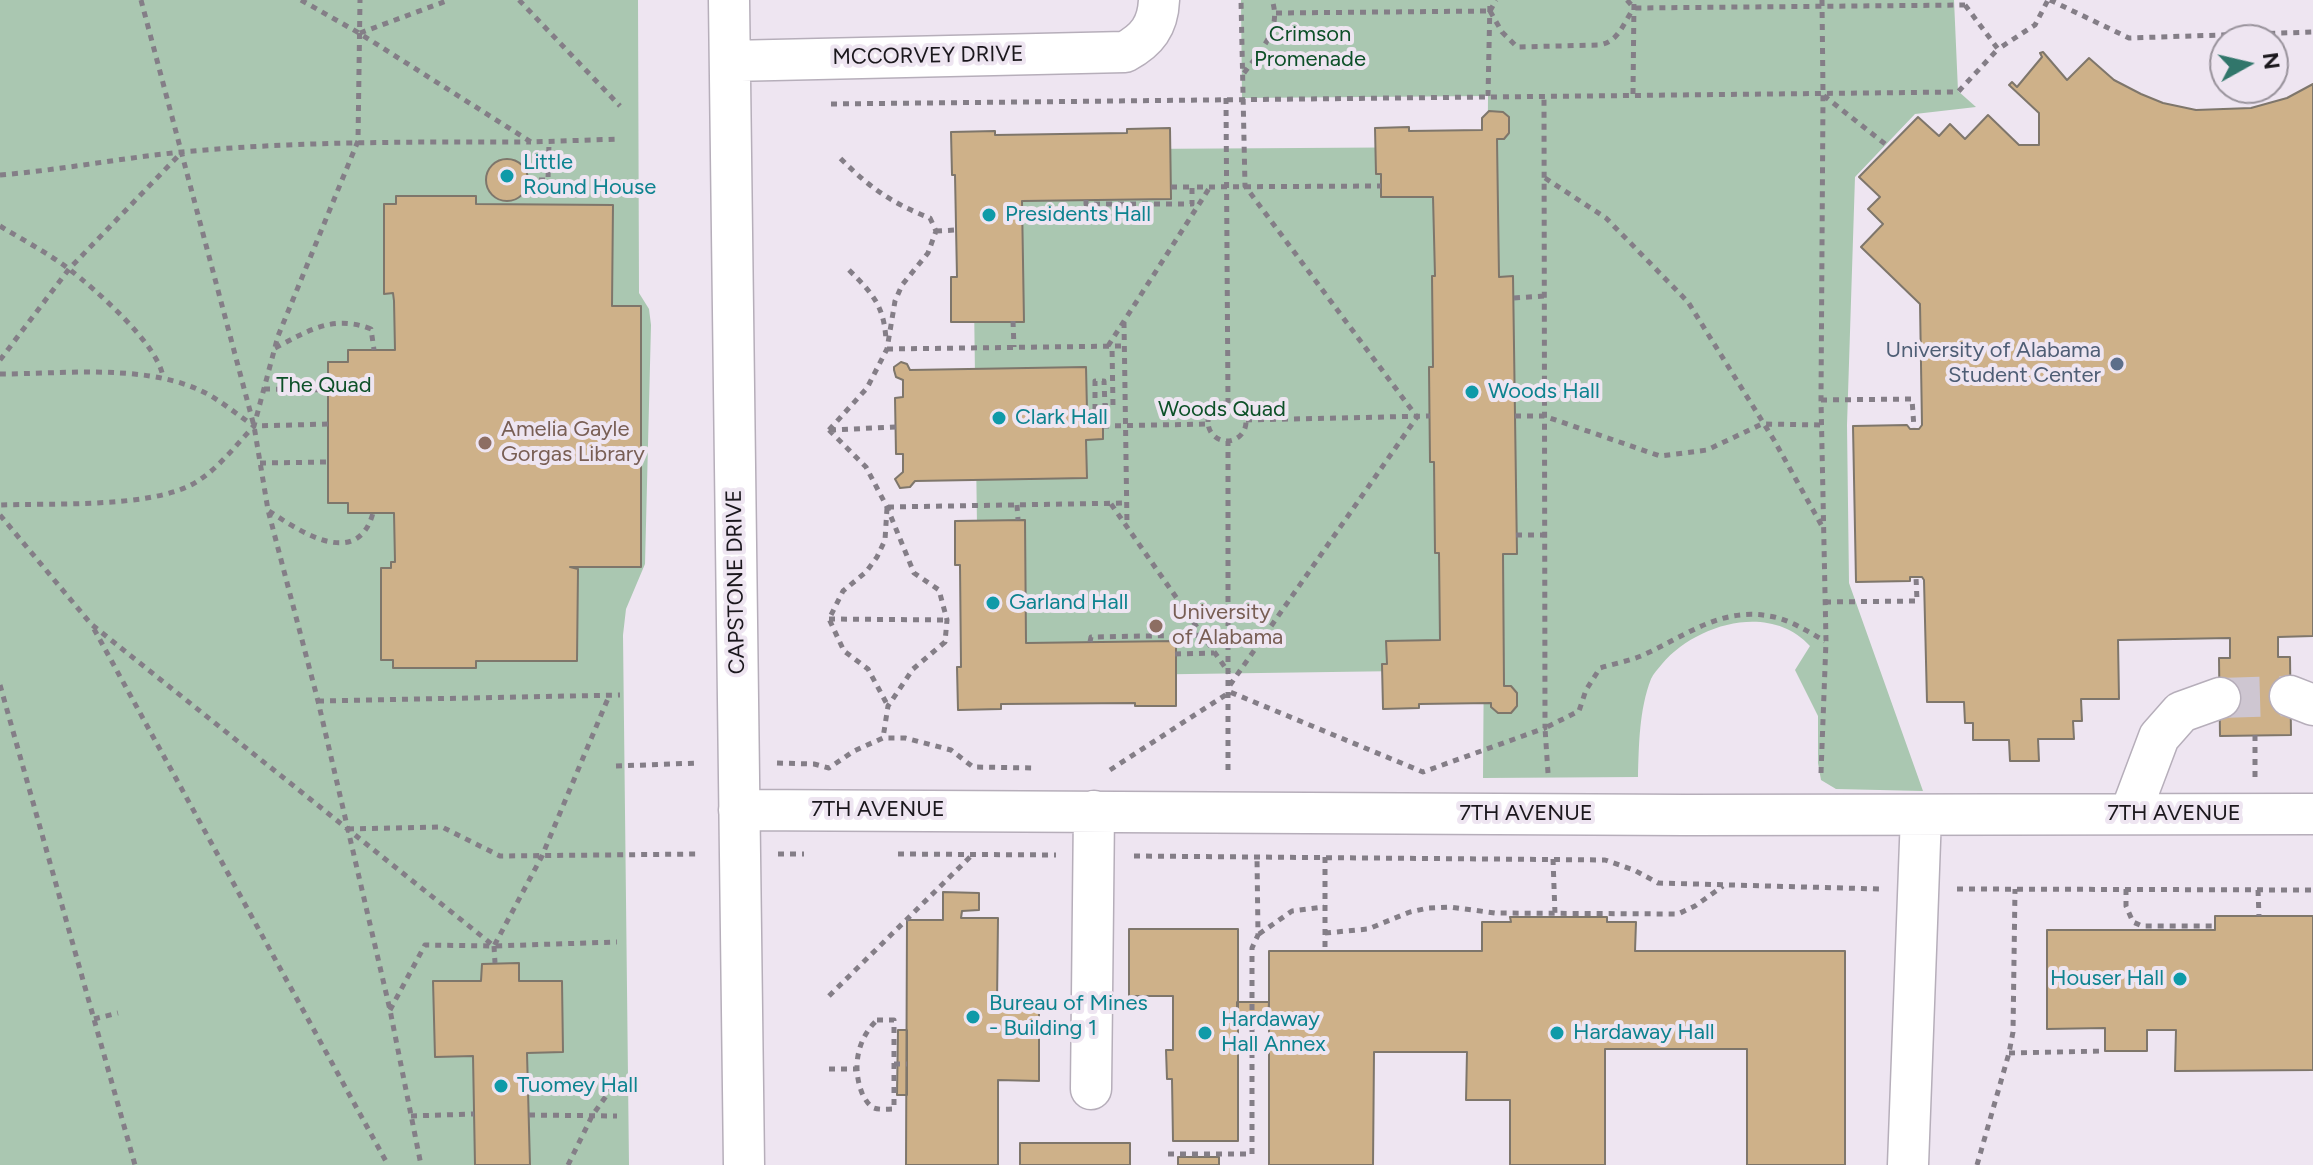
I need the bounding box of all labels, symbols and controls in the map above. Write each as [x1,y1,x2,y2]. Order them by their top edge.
park label: Crimson Promenade [1254,22,1366,74]
north arrow [2209,24,2289,104]
street label: MCCORVEY DRIVE [832,41,1024,71]
text: N [2257,51,2286,71]
place label: Little Round House [523,150,656,202]
marker: Little Round House [498,167,516,185]
place label: Presidents Hall [1005,202,1151,228]
marker: Presidents Hall [980,206,998,224]
place label: University of Alabama Student Center [1885,338,2101,390]
marker: University of Alabama Student Center [2108,355,2126,373]
park label: The Quad [276,373,372,399]
place label: Woods Hall [1488,379,1600,405]
marker: Woods Hall [1463,383,1481,401]
park label: Woods Quad [1158,397,1286,423]
place label: Clark Hall [1015,405,1108,431]
marker: Clark Hall [990,409,1008,427]
place label: Amelia Gayle Gorgas Library [501,417,645,468]
marker: Amelia Gayle Gorgas Library [476,434,494,452]
street label: CAPSTONE DRIVE [721,489,751,675]
place label: Garland Hall [1009,590,1128,616]
marker: Garland Hall [984,594,1002,612]
place label: University of Alabama [1172,600,1283,652]
marker: University of Alabama [1147,617,1165,635]
street label: 7TH AVENUE [811,797,945,823]
street label: 7TH AVENUE [1459,801,1593,827]
street label: 7TH AVENUE [2107,801,2241,827]
place label: Houser Hall [2050,966,2164,992]
marker: Houser Hall [2171,970,2189,988]
place label: Bureau of Mines - Building 1 [989,991,1148,1042]
place label: Hardaway Hall Annex [1221,1007,1326,1058]
marker: Bureau of Mines - Building 1 [964,1008,982,1026]
place label: Hardaway Hall [1573,1020,1715,1046]
marker: Hardaway Hall Annex [1196,1024,1214,1042]
marker: Hardaway Hall [1548,1024,1566,1042]
place label: Tuomey Hall [517,1073,638,1099]
marker: Tuomey Hall [492,1077,510,1095]

